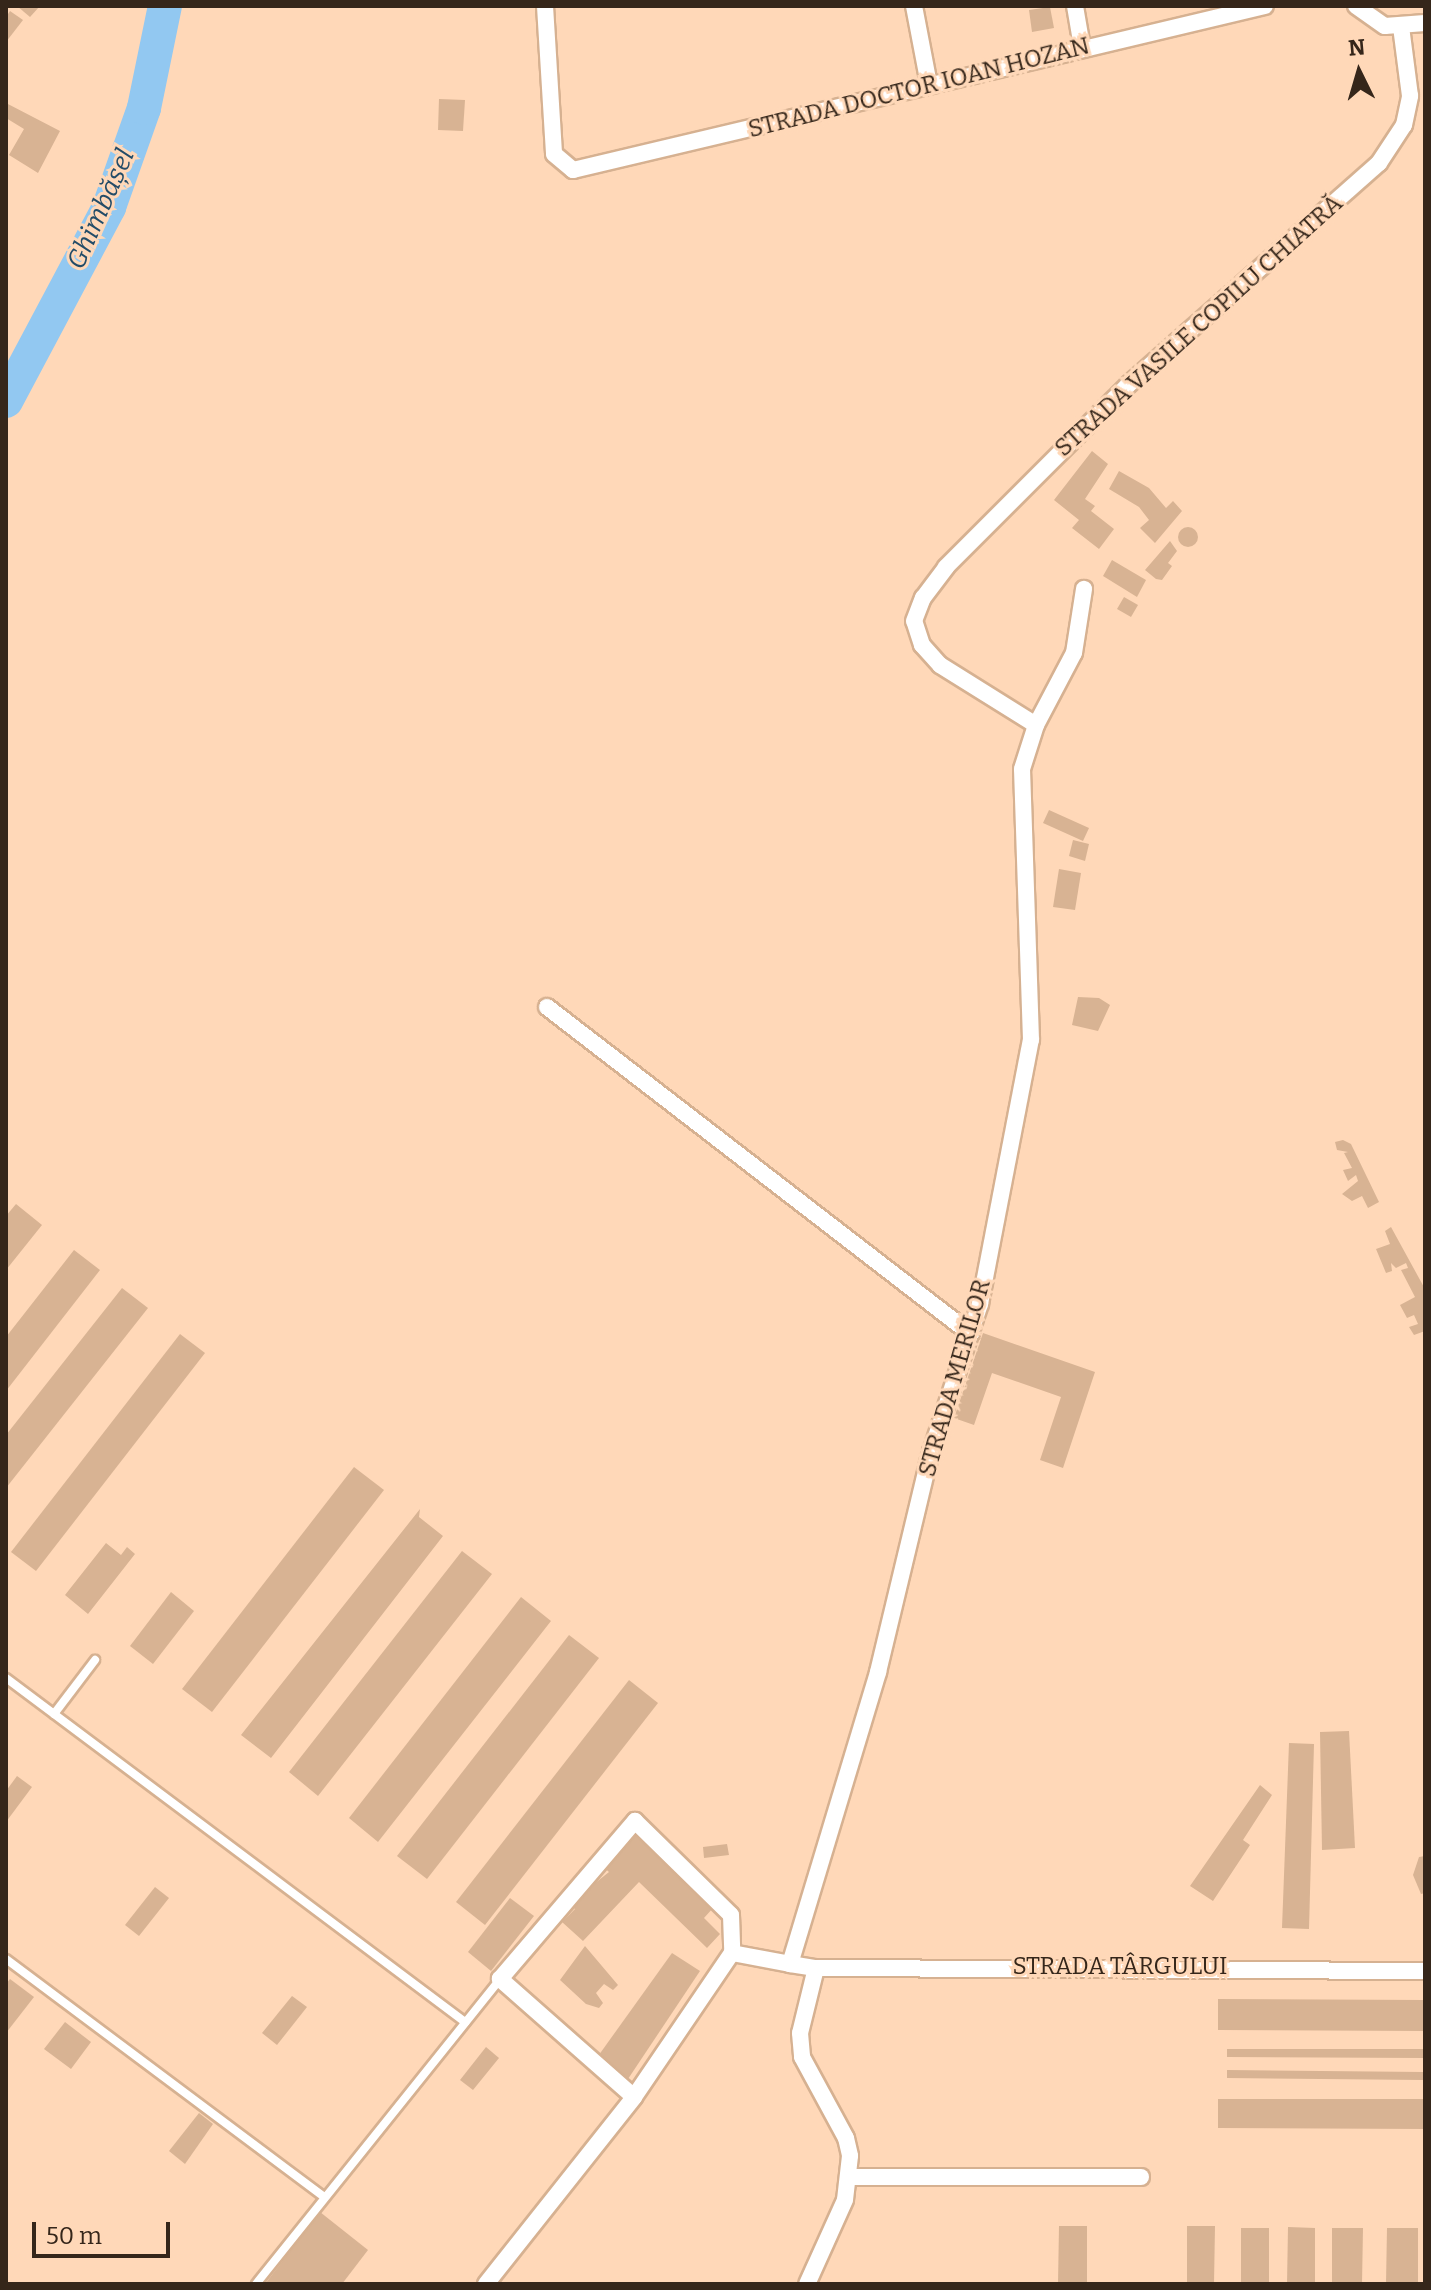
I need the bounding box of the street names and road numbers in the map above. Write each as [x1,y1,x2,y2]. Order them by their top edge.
street label: STRADA DOCTOR IOAN HOZAN [745,32,1093,144]
street label: STRADA VASILE COPILU CHIATRĂ [1049,189,1349,463]
street label: STRADA MERILOR [913,1276,997,1480]
street label: STRADA TÂRGULUI [1012,1953,1228,1981]

